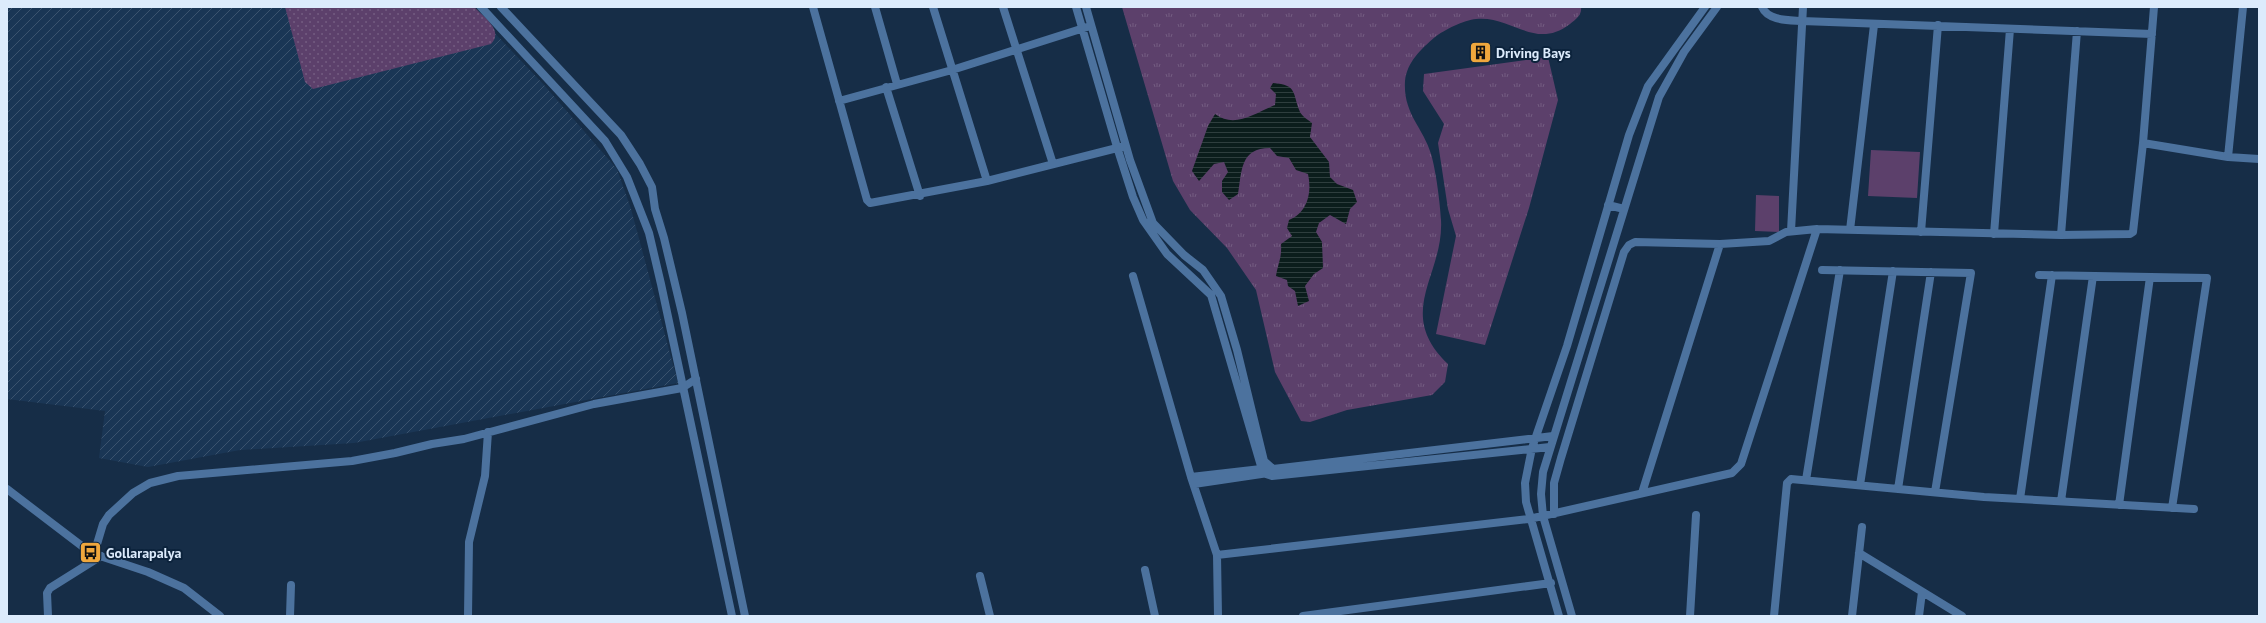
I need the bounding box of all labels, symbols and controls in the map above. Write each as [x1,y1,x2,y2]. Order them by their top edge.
building icon: Driving Bays [1468,40,1494,66]
place label: Driving Bays [1496,44,1571,62]
bus stop icon: Gollarapalya [78,540,104,566]
place label: Gollarapalya [106,544,181,562]

